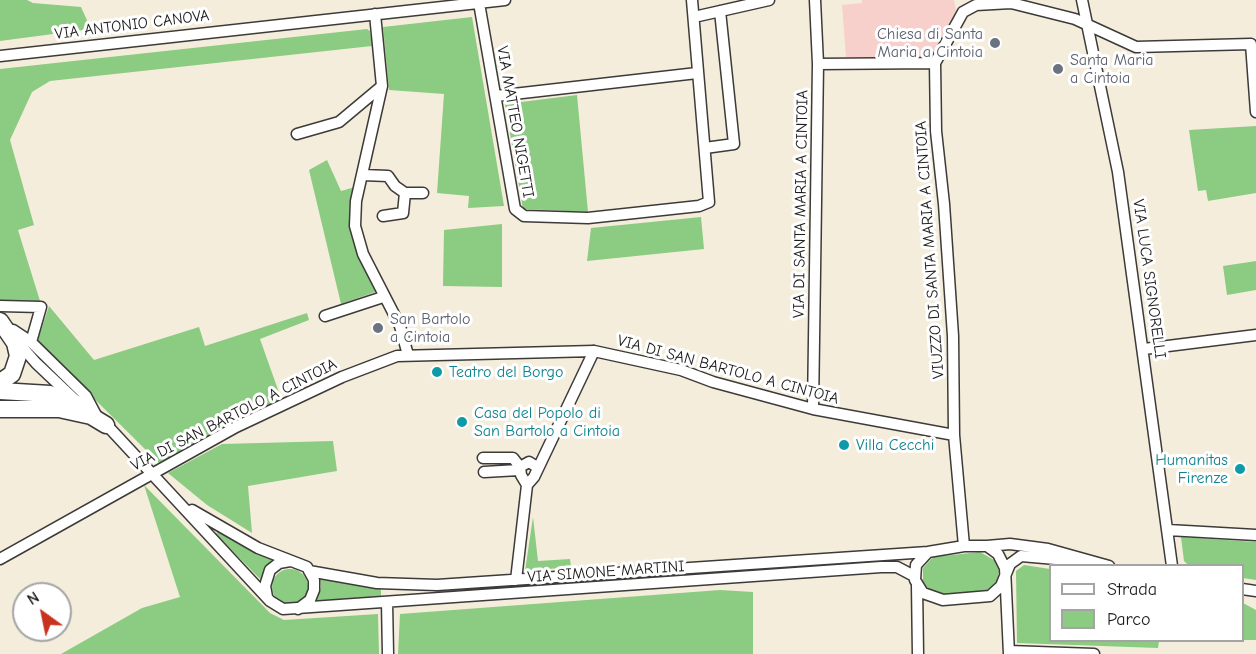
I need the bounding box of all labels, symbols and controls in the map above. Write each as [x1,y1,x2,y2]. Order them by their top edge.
street label: VIA ANTONIO CANOVA [54,6,210,44]
place label: Chiesa di Santa Maria a Cintoia [877,24,983,62]
marker: Chiesa di Santa Maria a Cintoia [988,36,1002,50]
street label: VIA MATTEO NIGETTI [492,45,538,199]
place label: Santa Maria a Cintoia [1070,50,1154,88]
marker: Santa Maria a Cintoia [1051,62,1065,76]
street label: VIA DI SANTA MARIA A CINTOIA [789,90,813,318]
street label: VIUZZO DI SANTA MARIA A CINTOIA [911,120,949,380]
street label: VIA LUCA SIGNORELLI [1128,198,1170,360]
place label: San Bartolo a Cintoia [390,309,470,347]
marker: San Bartolo a Cintoia [371,321,385,335]
street label: VIA DI SAN BARTOLO A CINTOIA [615,331,841,409]
street label: VIA DI SAN BARTOLO A CINTOIA [128,355,340,475]
place label: Teatro del Borgo [449,362,563,382]
marker: Teatro del Borgo [430,365,444,379]
place label: Casa del Popolo di San Bartolo a Cintoia [474,403,620,441]
marker: Casa del Popolo di San Bartolo a Cintoia [455,415,469,429]
place label: Villa Cecchi [856,435,934,455]
marker: Villa Cecchi [837,438,851,452]
place label: Humanitas Firenze [1155,450,1228,488]
marker: Humanitas Firenze [1233,462,1247,476]
street label: VIA SIMONE MARTINI [527,557,685,587]
legend [1049,564,1244,642]
text: Strada [1107,579,1157,600]
north arrow [12,582,72,642]
text: N [24,588,43,609]
text: Parco [1107,609,1150,630]

